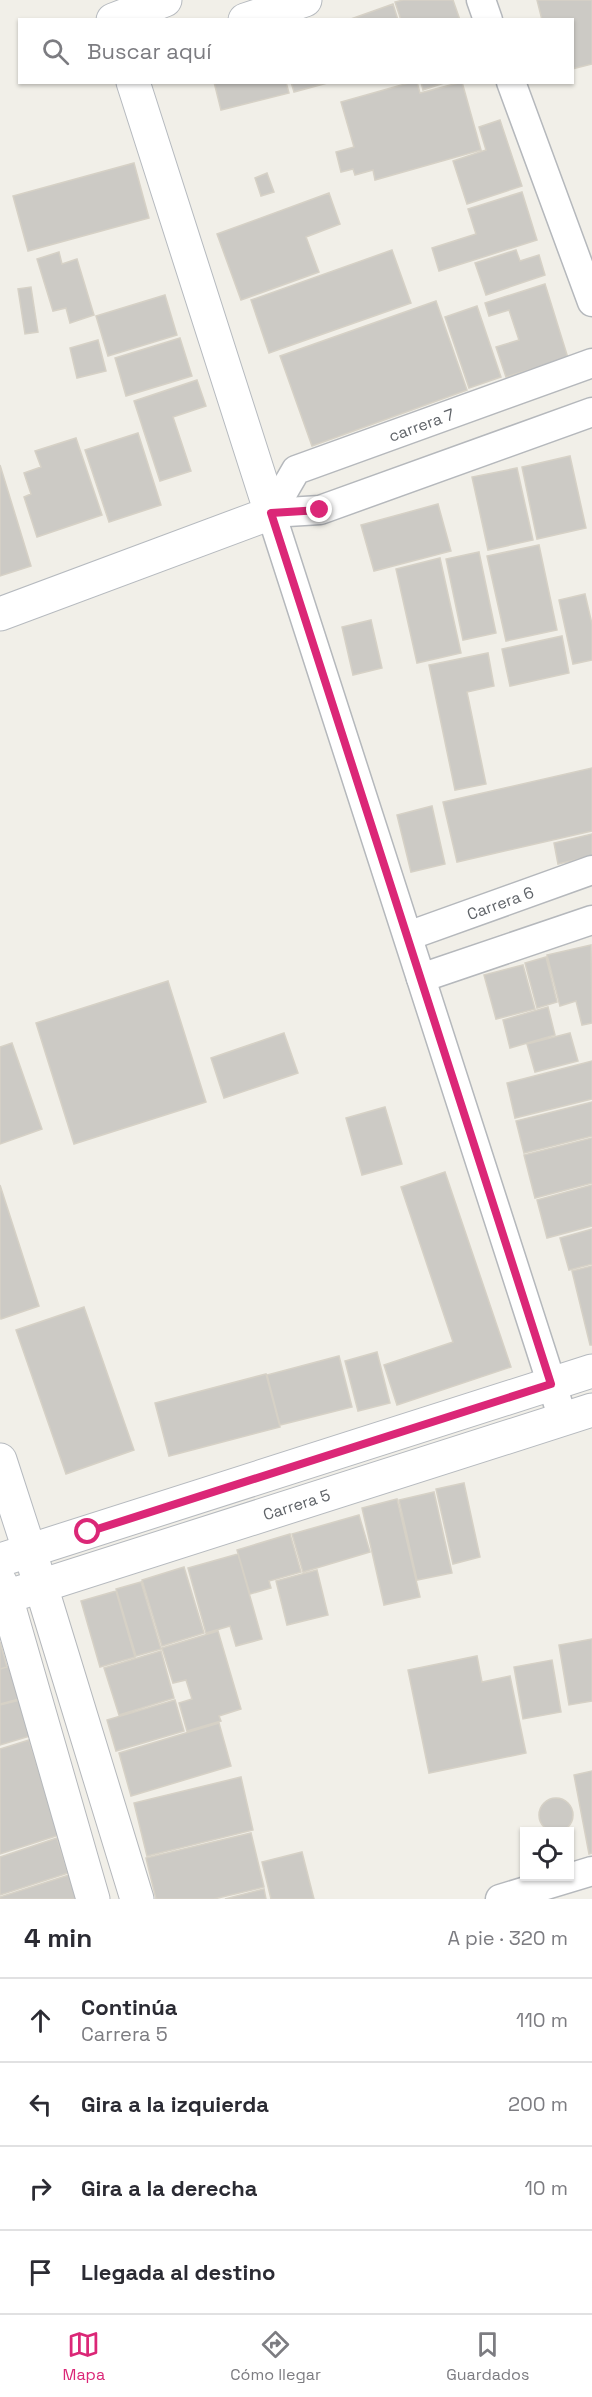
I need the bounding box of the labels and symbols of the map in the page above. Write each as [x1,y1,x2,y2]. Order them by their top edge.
street label: carrera 7 [386,403,457,446]
route end [306,496,332,522]
street label: Carrera 6 [464,881,537,925]
street label: Carrera 5 [260,1484,333,1525]
route start [74,1518,100,1544]

